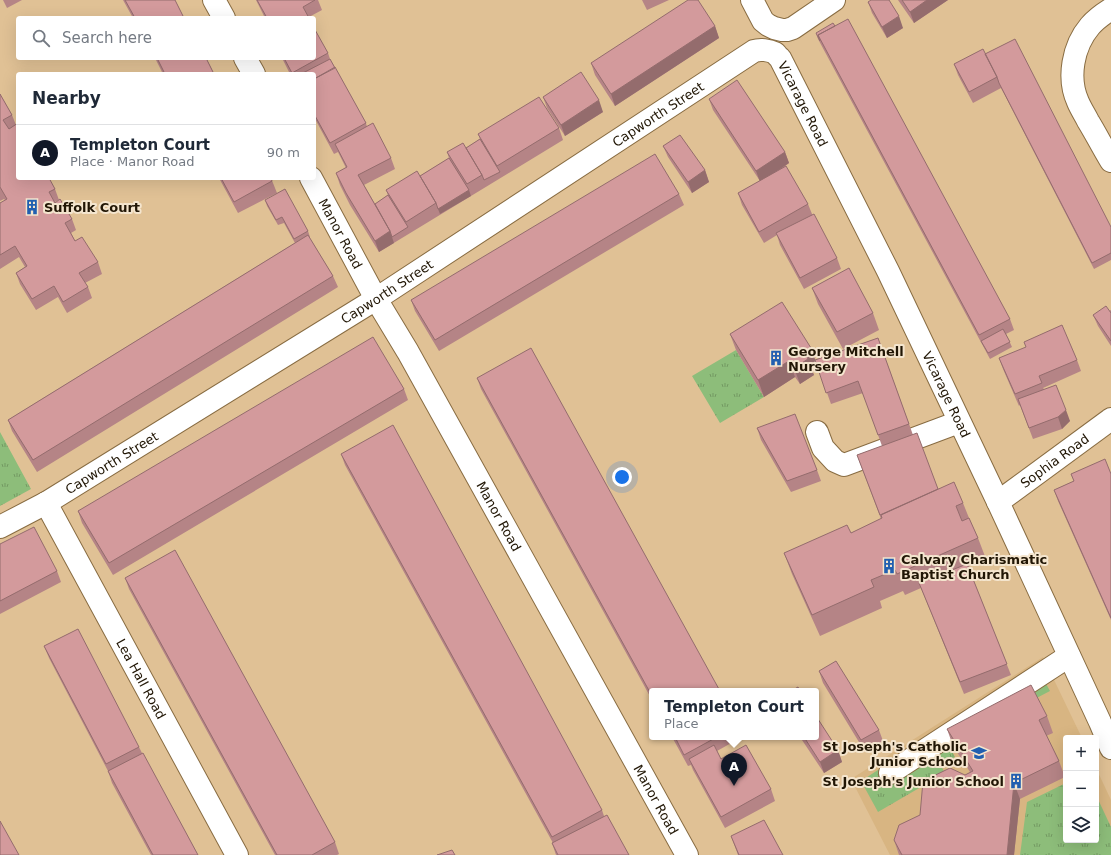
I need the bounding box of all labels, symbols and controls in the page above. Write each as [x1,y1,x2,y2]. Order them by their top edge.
search box [16,16,316,60]
icon: search [30,27,52,49]
text: Search here [62,29,152,47]
street label: Vicarage Road [775,59,831,149]
street label: Capworth Street [609,79,706,149]
text: Nearby [32,88,101,108]
text: Templeton Court [70,136,210,154]
text: A [40,145,50,160]
text: 90 m [267,145,300,160]
text: Place · Manor Road [70,154,194,169]
street label: Manor Road [316,196,366,271]
building icon: Suffolk Court [23,198,41,216]
place label: Suffolk Court [44,200,140,215]
street label: Capworth Street [338,256,436,326]
place label: George Mitchell Nursery [788,344,904,374]
building icon: George Mitchell Nursery [767,349,785,367]
street label: Vicarage Road [920,349,974,440]
street label: Capworth Street [62,428,161,497]
street label: Sophia Road [1017,430,1092,491]
your location [612,467,632,487]
street label: Manor Road [474,479,524,554]
place label: Calvary Charismatic Baptist Church [901,552,1047,582]
building icon: Calvary Charismatic Baptist Church [880,557,898,575]
street label: Lea Hall Road [114,636,169,721]
popup [649,688,819,740]
text: Templeton Court [664,698,804,716]
text: Place [664,716,699,731]
map controls [1063,735,1099,843]
button: + [1063,735,1099,771]
place label: St Joseph's Catholic Junior School [822,739,967,769]
school or university icon: St Joseph's Catholic Junior School [970,744,988,762]
pin: A [721,753,747,786]
street label: Manor Road [631,762,682,837]
button: − [1063,771,1099,807]
building icon: St Joseph's Junior School [1007,772,1025,790]
place label: St Joseph's Junior School [822,774,1004,789]
button: layers [1063,807,1099,843]

